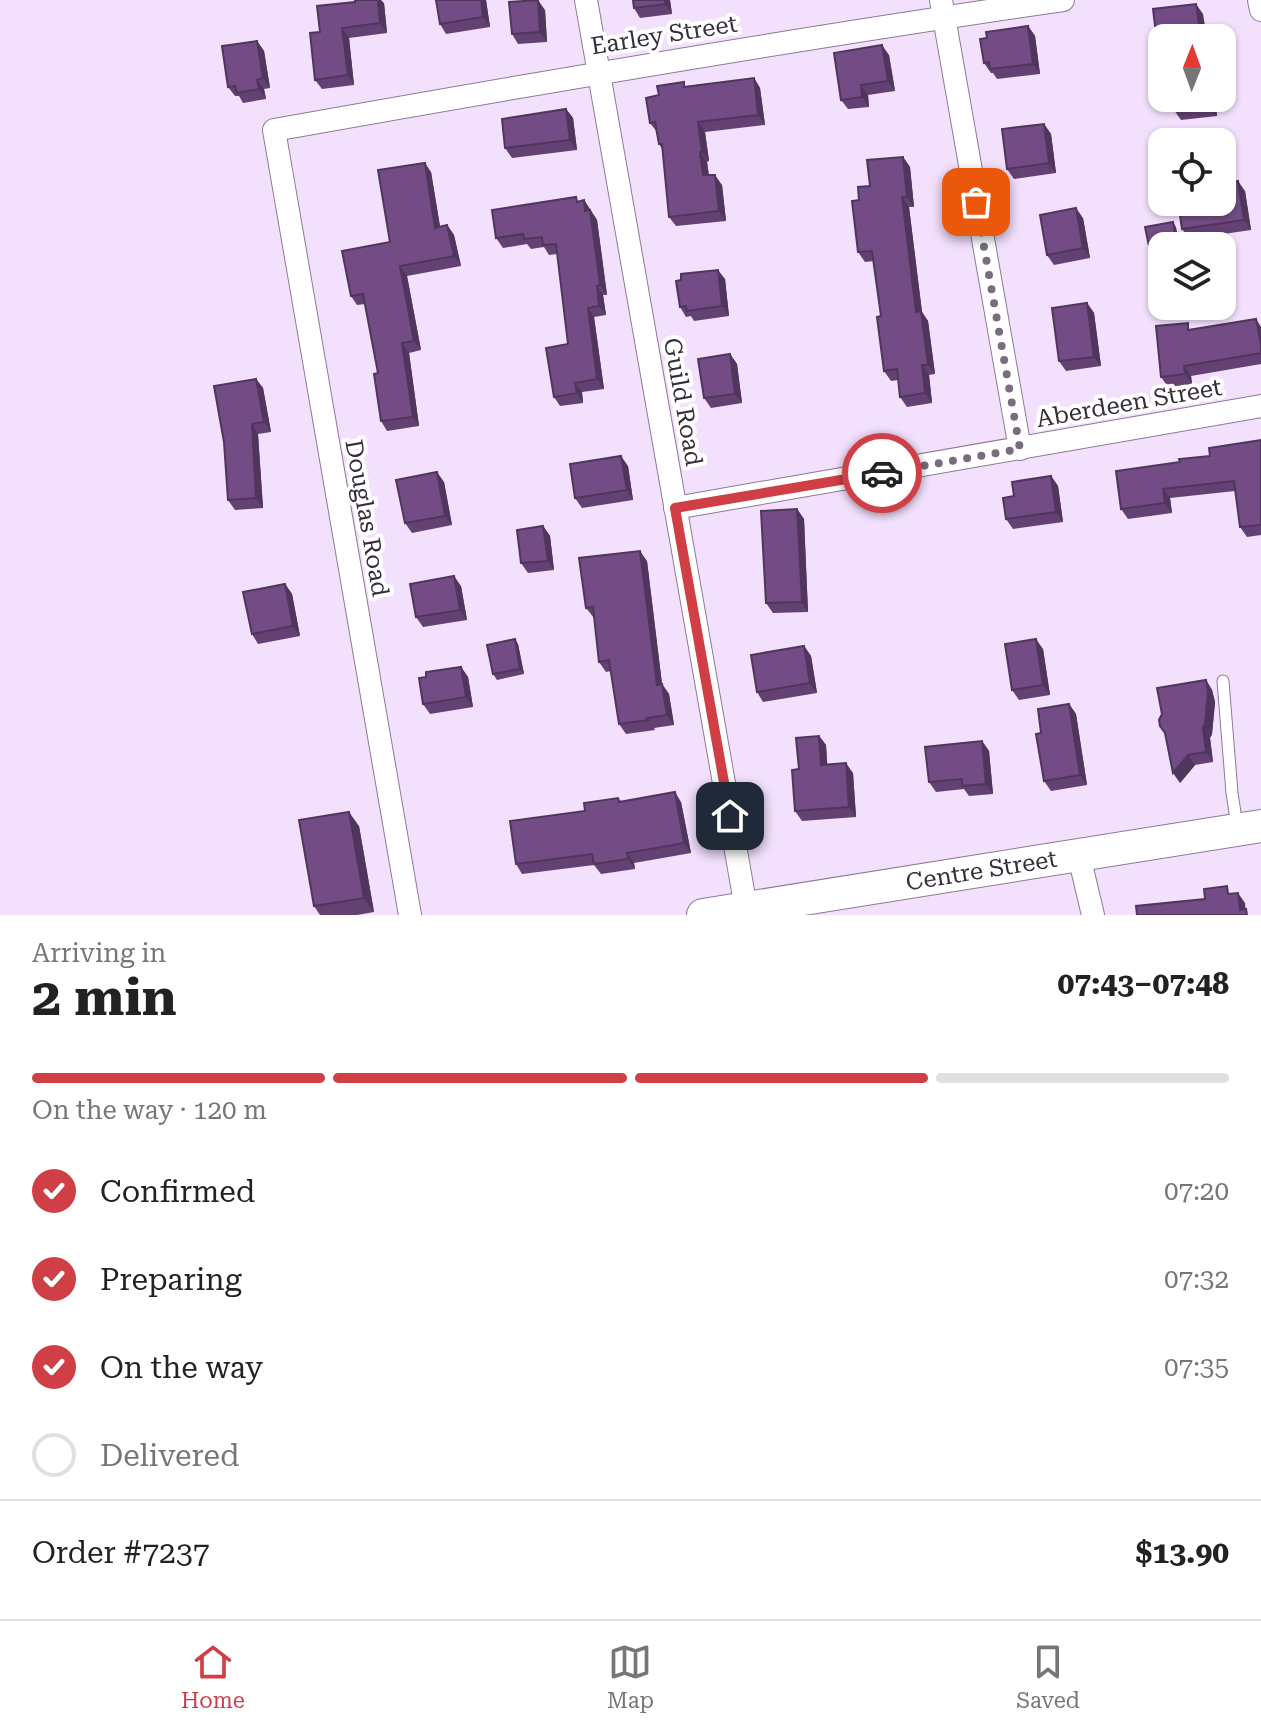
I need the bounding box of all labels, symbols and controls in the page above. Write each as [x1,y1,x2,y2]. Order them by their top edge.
street label: Earley Street [589,10,739,60]
north arrow [1148,24,1236,112]
map controls [1148,24,1236,320]
button: locate [1148,128,1236,216]
pin [942,168,1010,236]
icon: bag [954,180,998,224]
button: layers [1148,232,1236,320]
street label: Guild Road [658,336,708,468]
street label: Aberdeen Street [1034,373,1224,433]
courier [842,433,922,513]
street label: Douglas Road [339,437,395,599]
icon: car [860,451,904,495]
pin [696,782,764,850]
icon: home [708,794,752,838]
street label: Centre Street [904,845,1059,896]
text: Arriving in [32,938,166,968]
text: 07:43–07:48 [1057,966,1229,1001]
text: 2 min [32,967,177,1028]
text: On the way · 120 m [32,1095,267,1125]
icon: check [32,1169,76,1213]
text: Confirmed [100,1174,255,1209]
text: 07:20 [1164,1176,1229,1206]
icon: check [32,1257,76,1301]
text: Preparing [100,1262,242,1297]
text: 07:32 [1164,1264,1229,1294]
icon: check [32,1345,76,1389]
text: On the way [100,1350,263,1385]
text: 07:35 [1164,1352,1229,1382]
text: Delivered [100,1438,239,1473]
text: Order #7237 [32,1535,210,1570]
text: $13.90 [1136,1535,1229,1570]
tab: Home [181,1640,245,1713]
tab: Map [607,1640,654,1713]
tab: Saved [1016,1640,1080,1713]

